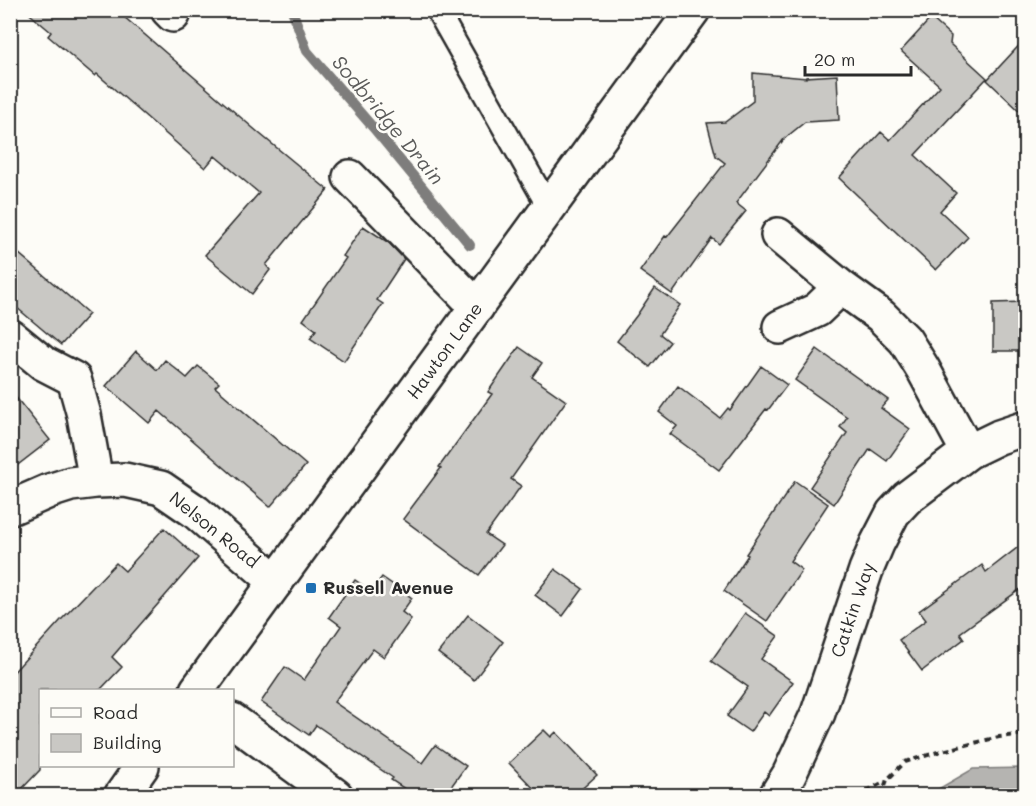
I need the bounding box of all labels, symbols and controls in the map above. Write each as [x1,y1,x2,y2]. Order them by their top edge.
scale bar [805,39,912,77]
text: 20 m [814,47,855,71]
water label: Sodbridge Drain [327,49,451,189]
street label: Hawton Lane [401,297,487,404]
street label: Nelson Road [165,486,265,573]
street label: Catkin Way [825,559,880,660]
place label: Russell Avenue [323,575,454,599]
marker: Russell Avenue [304,581,318,595]
legend [39,689,234,767]
text: Road [93,700,138,724]
text: Building [93,730,161,754]

